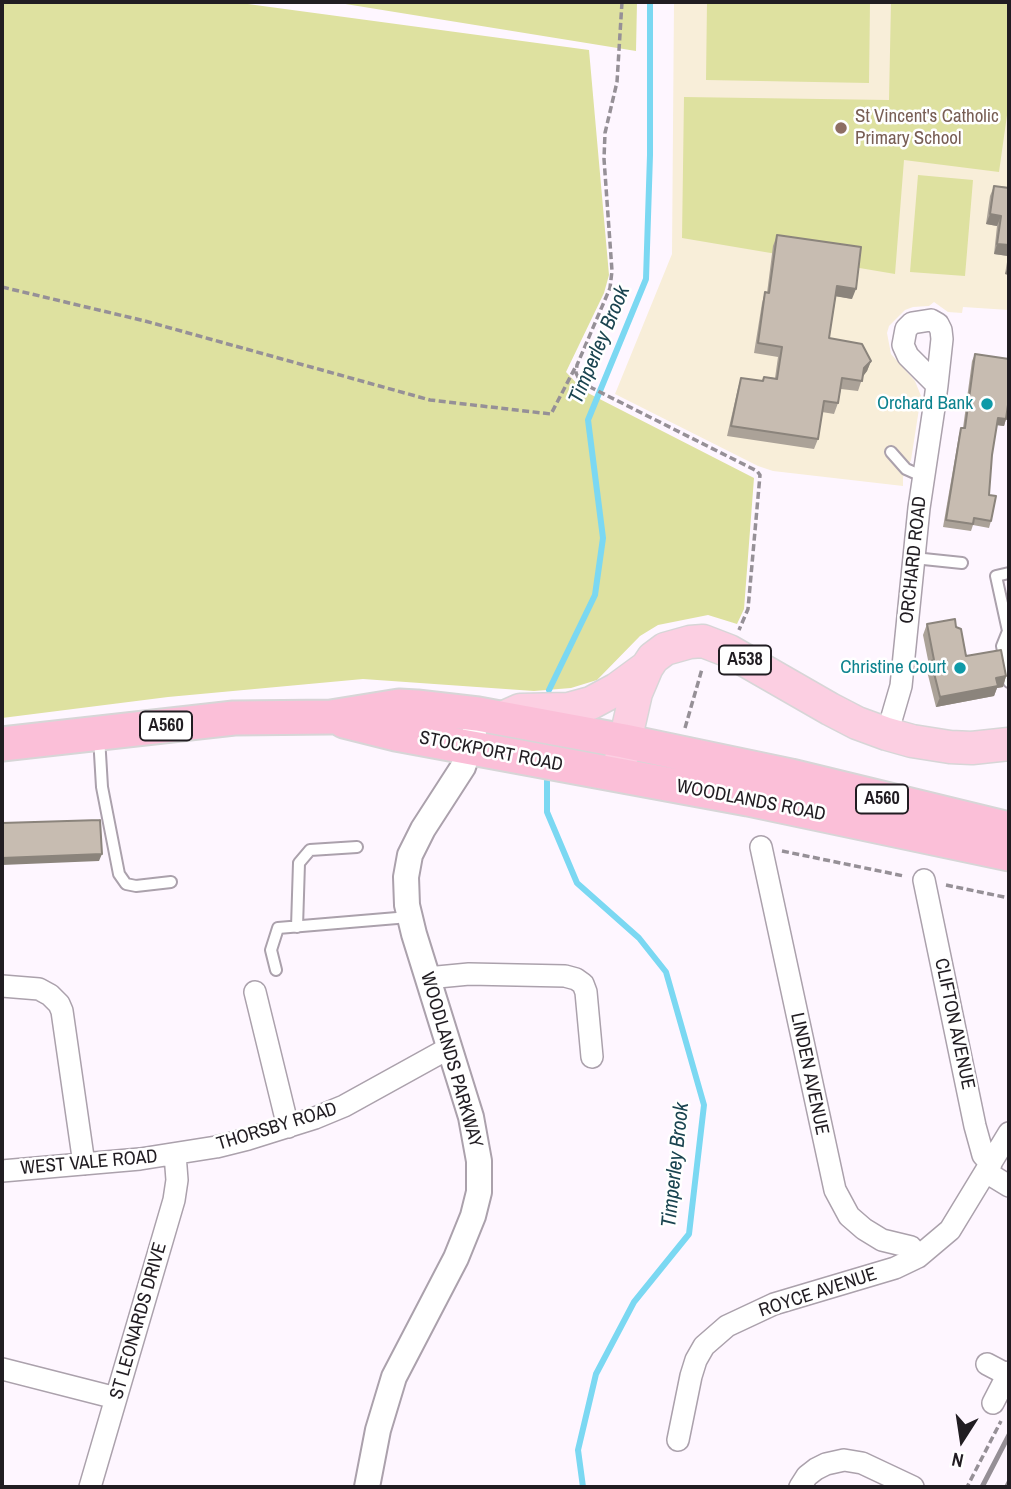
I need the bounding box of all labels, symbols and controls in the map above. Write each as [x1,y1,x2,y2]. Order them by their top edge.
place label: St Vincent's Catholic Primary School [855,106,999,150]
marker: St Vincent's Catholic Primary School [833,120,849,136]
water label: Timperley Brook [564,282,636,408]
place label: Orchard Bank [877,393,973,415]
marker: Orchard Bank [979,396,995,412]
street label: ORCHARD ROAD [896,495,932,625]
road number: A538 [719,646,771,674]
place label: Christine Court [840,657,946,679]
marker: Christine Court [952,660,968,676]
road number: A560 [140,712,192,740]
street label: STOCKPORT ROAD [417,727,565,777]
street label: WOODLANDS ROAD [674,775,828,827]
road number: A560 [856,784,908,814]
street label: CLIFTON AVENUE [929,956,979,1092]
street label: WOODLANDS PARKWAY [415,970,487,1150]
street label: LINDEN AVENUE [785,1011,833,1137]
street label: THORSBY ROAD [214,1098,340,1156]
water label: Timperley Brook [657,1101,695,1229]
street label: WEST VALE ROAD [20,1146,158,1180]
street label: ST LEONARDS DRIVE [106,1240,172,1402]
street label: ROYCE AVENUE [756,1263,880,1323]
north arrow [927,1405,997,1475]
text: N [949,1447,966,1474]

